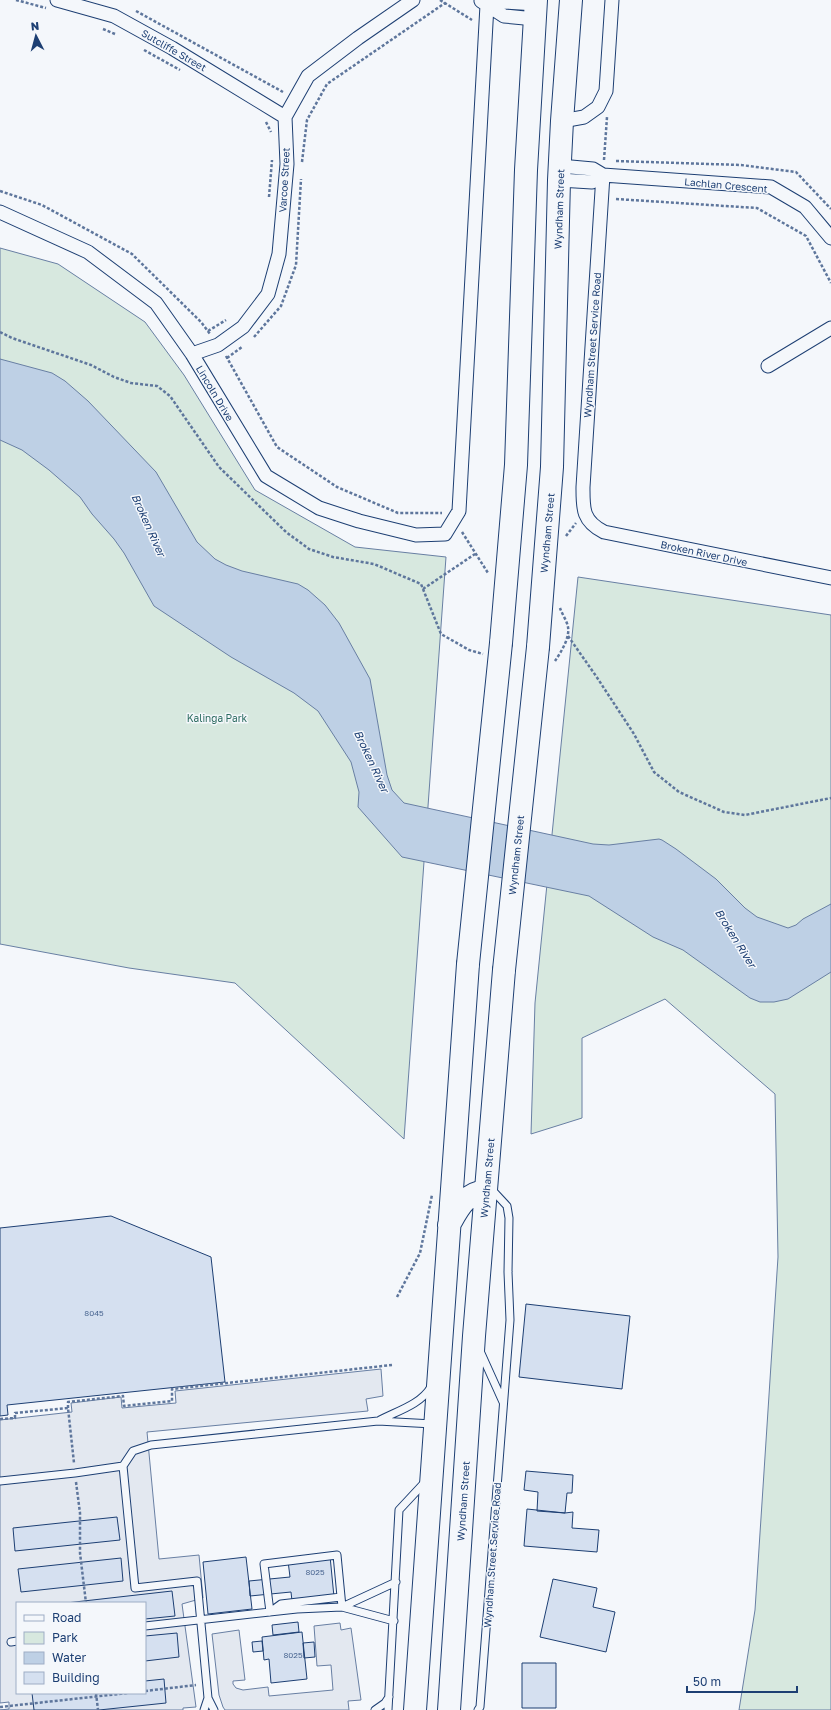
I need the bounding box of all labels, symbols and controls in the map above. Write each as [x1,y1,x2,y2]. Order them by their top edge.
north arrow [16,16,56,56]
text: N [30,19,40,32]
street label: Sutcliffe Street [139,27,209,73]
street label: Varcoe Street [276,147,292,213]
street label: Wyndham Street [552,169,566,249]
street label: Lachlan Crescent [684,175,768,195]
street label: Wyndham Street Service Road [581,272,603,418]
street label: Lincoln Drive [194,363,236,423]
water label: Broken River [129,492,169,560]
street label: Wyndham Street [538,493,556,573]
street label: Broken River Drive [660,538,749,568]
park label: Kalinga Park [187,712,248,724]
water label: Broken River [352,728,393,796]
street label: Wyndham Street [506,814,526,896]
water label: Broken River [713,906,760,971]
street label: Wyndham Street [478,1138,496,1218]
house number: 8045 [84,1308,104,1318]
street label: Wyndham Street [454,1461,472,1541]
street label: Wyndham Street Service Road [481,1482,503,1628]
house number: 8025 [305,1567,325,1577]
legend [16,1602,146,1694]
text: Road [52,1610,81,1625]
text: Park [52,1630,78,1645]
text: Water [52,1650,86,1665]
house number: 8025 [283,1650,303,1660]
scale bar [687,1668,797,1694]
text: Building [52,1670,100,1685]
text: 50 m [693,1674,721,1689]

